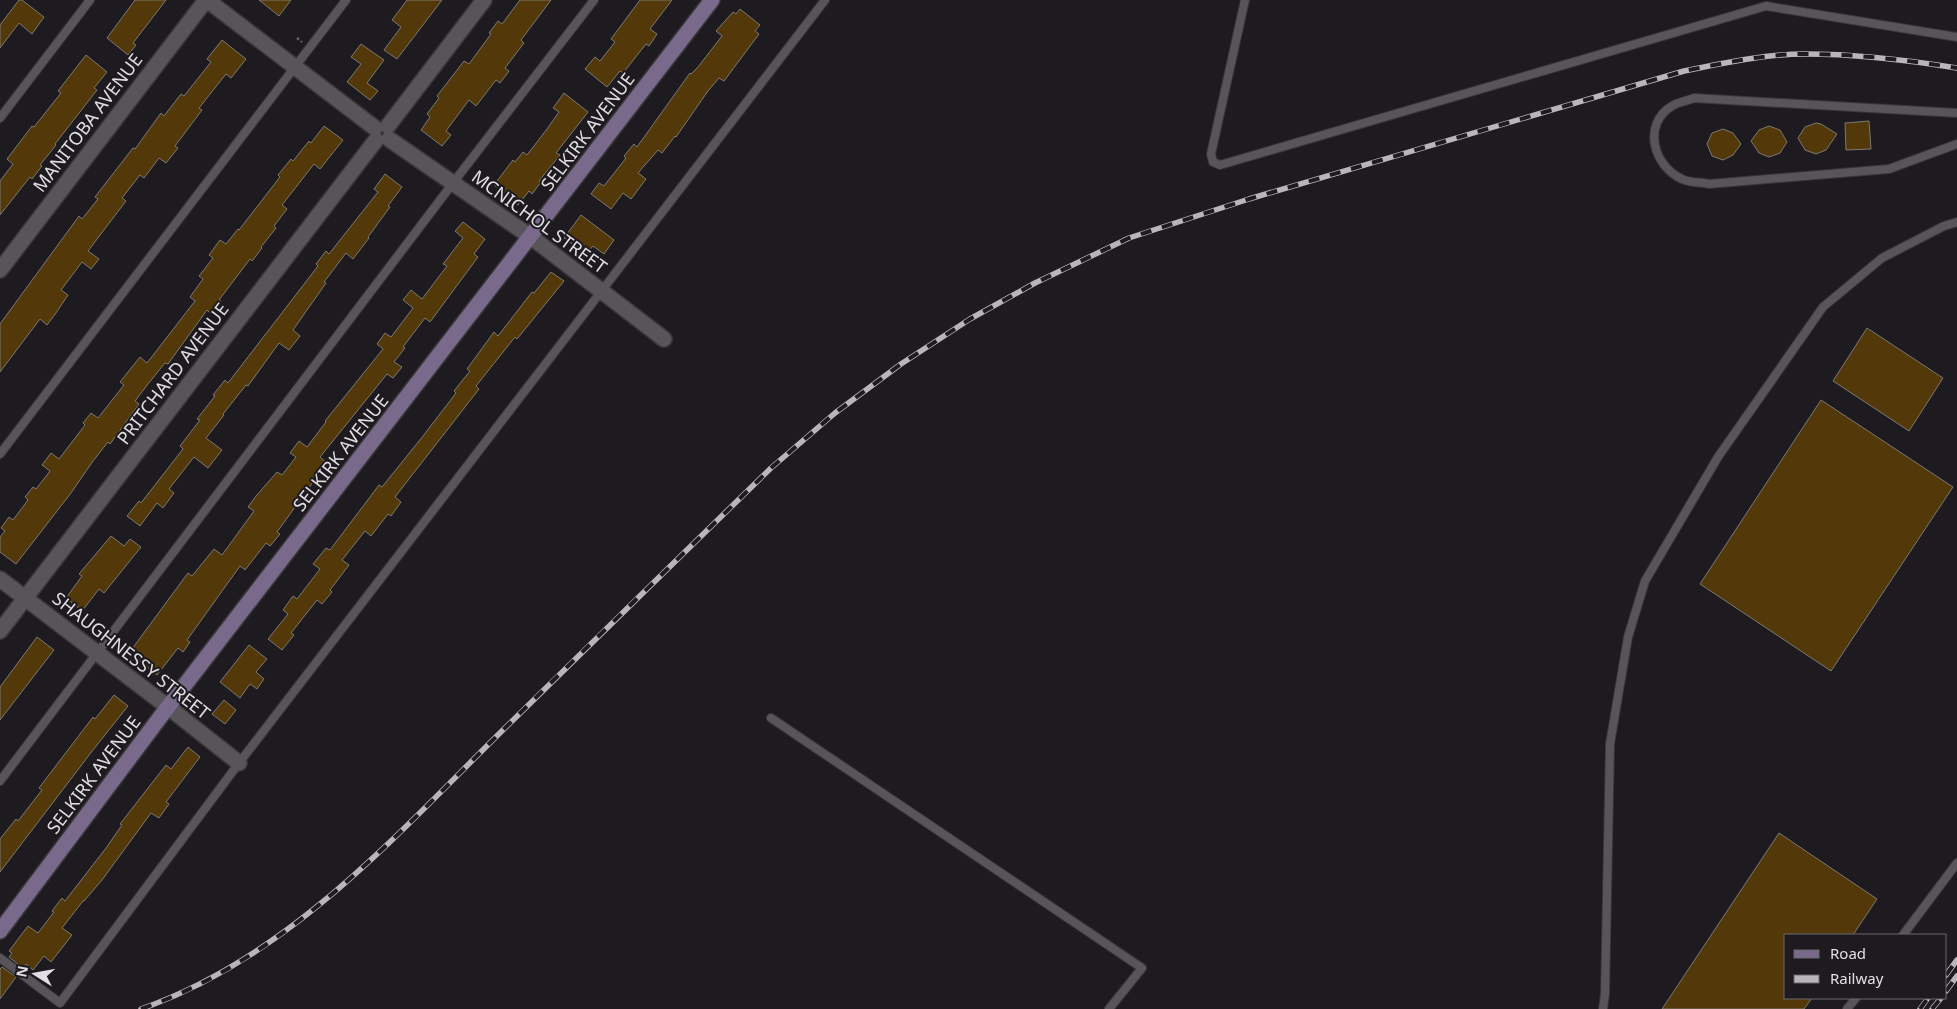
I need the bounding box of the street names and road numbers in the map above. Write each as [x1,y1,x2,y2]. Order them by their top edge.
street label: MANITOBA AVENUE [27,48,147,197]
street label: SELKIRK AVENUE [535,67,640,195]
street label: MCNICHOL STREET [467,164,612,278]
street label: PRITCHARD AVENUE [111,298,233,449]
street label: SELKIRK AVENUE [287,389,393,516]
street label: SHAUGHNESSY STREET [48,586,215,724]
street label: SELKIRK AVENUE [41,710,146,838]

